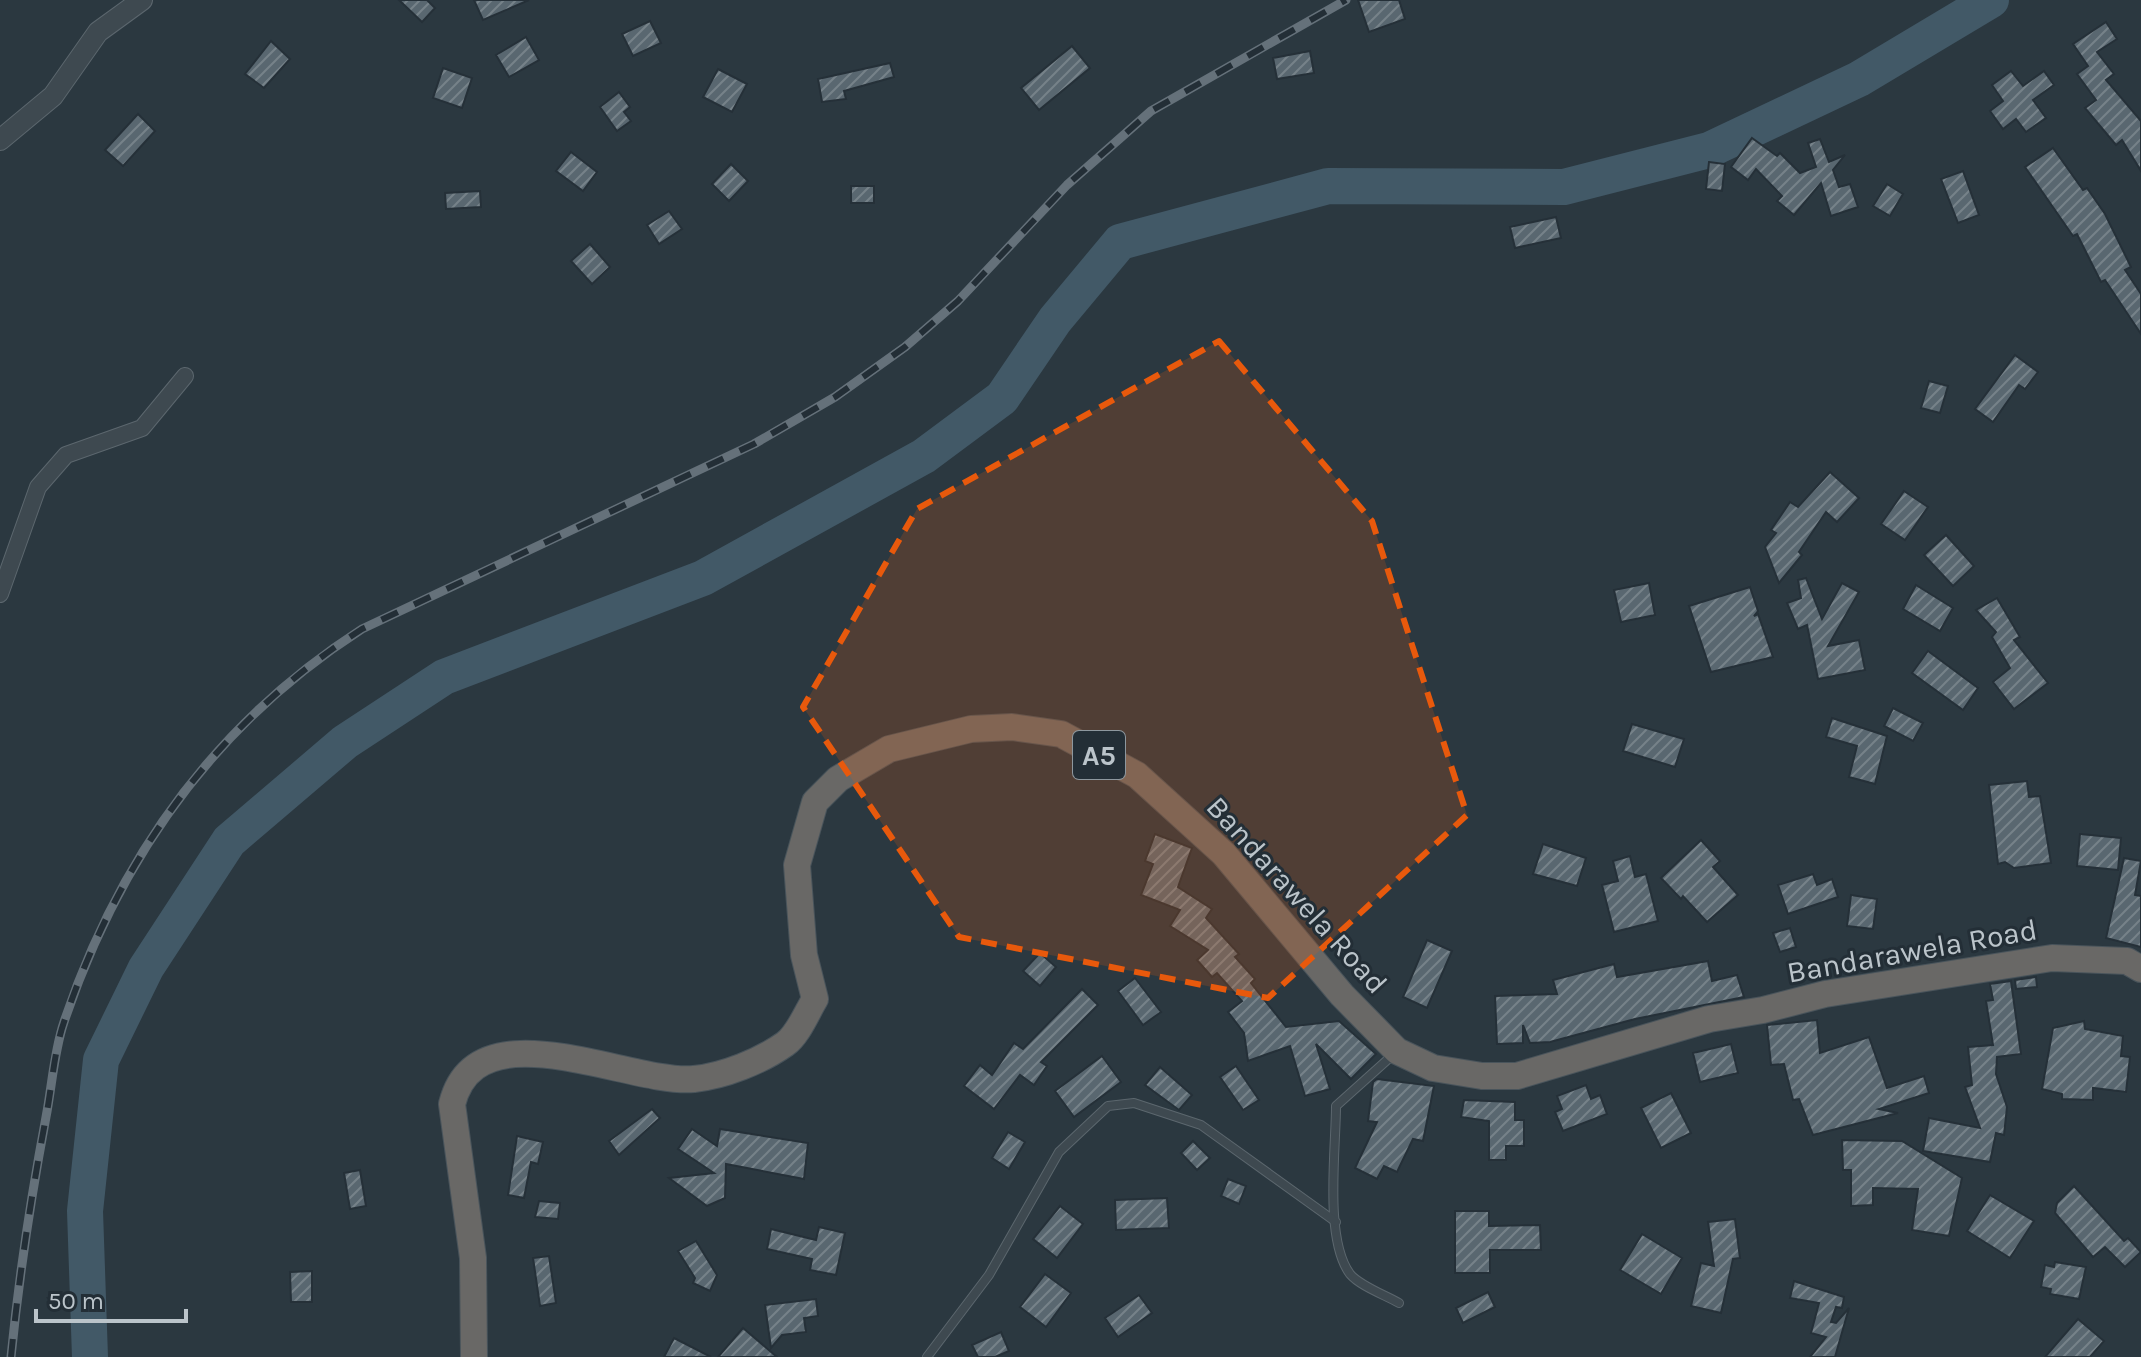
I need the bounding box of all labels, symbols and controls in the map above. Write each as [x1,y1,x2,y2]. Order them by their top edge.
road number: A5 [1073,731,1125,779]
street label: Bandarawela Road [1199,789,1395,1001]
street label: Bandarawela Road [1784,911,2040,991]
scale bar [36,1273,186,1323]
text: 50 m [48,1287,104,1315]

